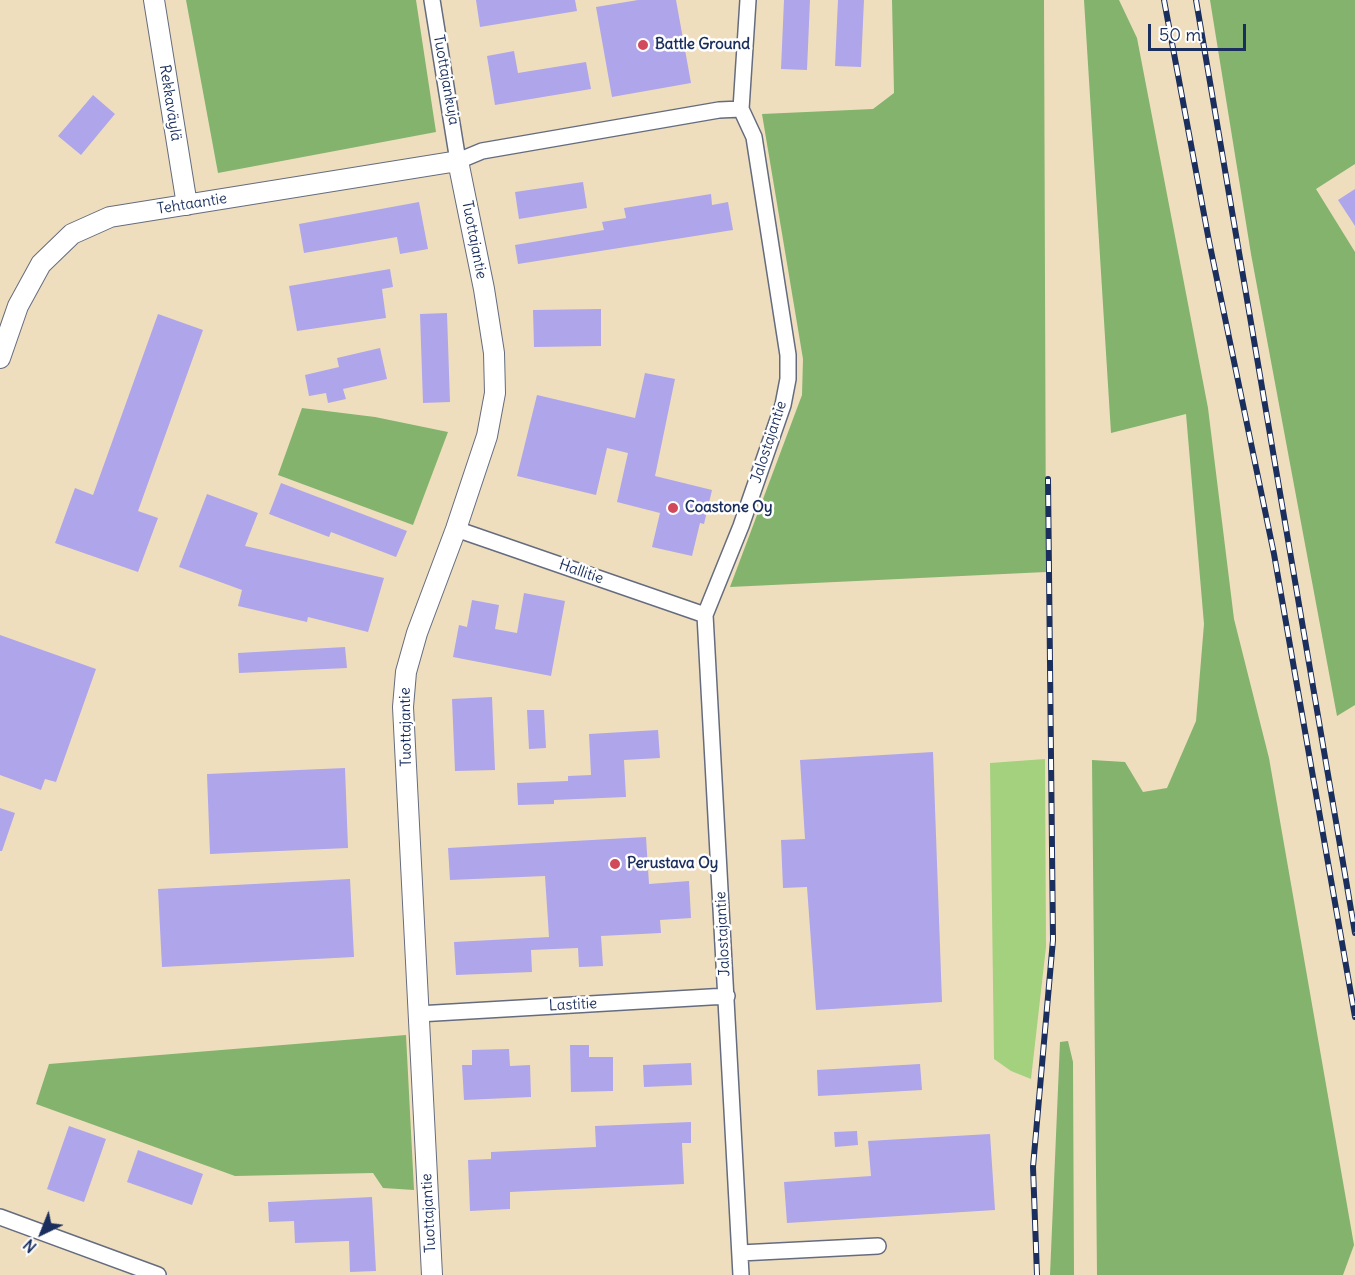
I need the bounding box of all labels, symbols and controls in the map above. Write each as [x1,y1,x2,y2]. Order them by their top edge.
scale bar [1151,12,1248,50]
text: 50 m [1159,23,1201,46]
street label: Tuottajankuja [429,33,463,127]
place label: Battle Ground [655,36,750,54]
marker: Battle Ground [636,38,650,52]
street label: Rekkaväylä [155,63,185,143]
street label: Tehtaantie [156,190,228,218]
street label: Tuottajantie [458,199,490,281]
street label: Jalostajantie [747,399,791,485]
place label: Coastone Oy [685,499,772,517]
marker: Coastone Oy [666,501,680,515]
street label: Hallitie [556,556,606,588]
street label: Tuottajantie [396,687,416,767]
place label: Perustava Oy [627,855,718,873]
marker: Perustava Oy [608,857,622,871]
street label: Jalostajantie [712,891,734,977]
street label: Lastitie [548,995,598,1015]
street label: Tuottajantie [418,1173,440,1253]
north arrow [12,1203,72,1263]
text: N [19,1235,41,1257]

